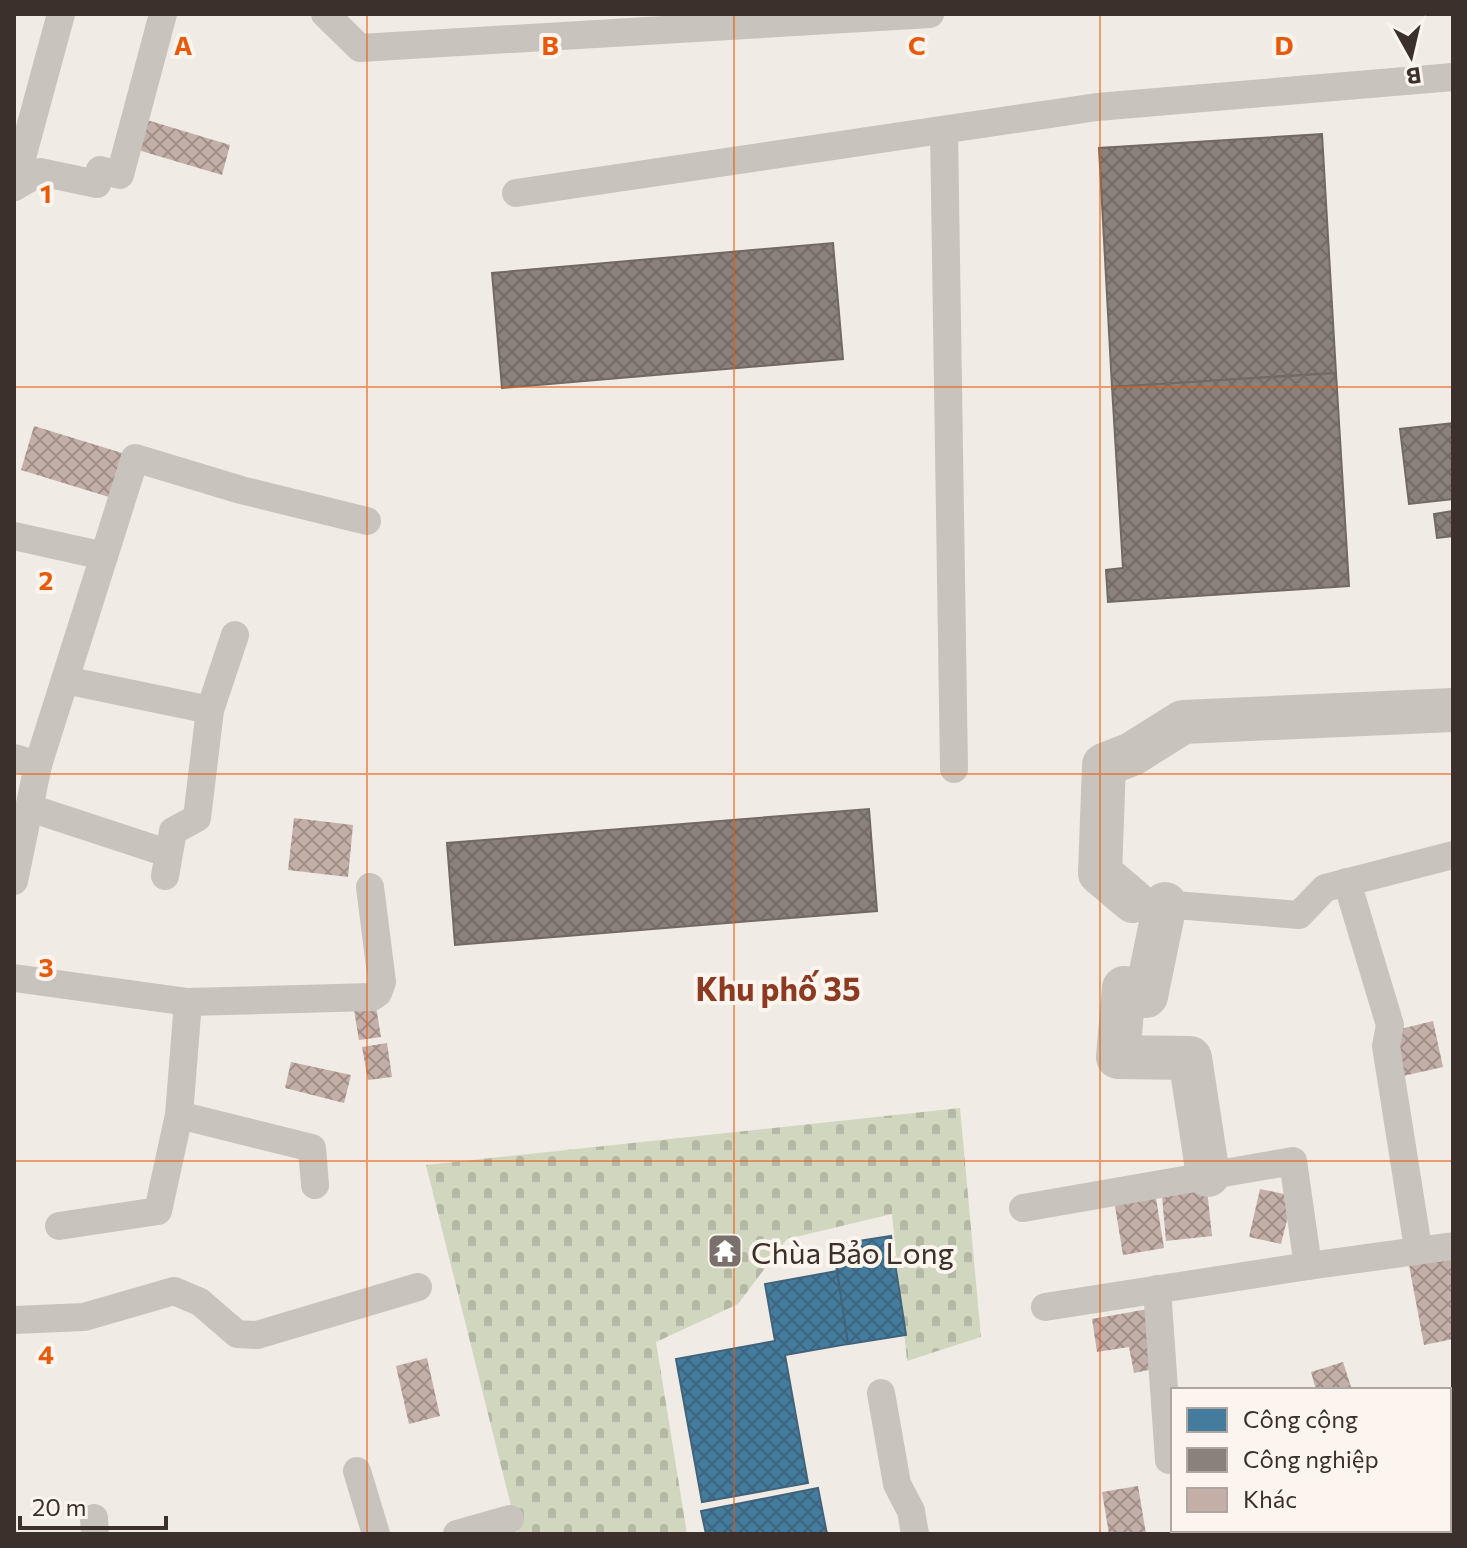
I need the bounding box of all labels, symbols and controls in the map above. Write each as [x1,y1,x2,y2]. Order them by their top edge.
north arrow [1371,16,1451,96]
text: A [174,29,193,60]
text: B [541,29,559,60]
text: C [908,29,926,60]
text: D [1274,29,1294,60]
text: B [1405,62,1423,91]
text: 1 [40,177,52,208]
text: 2 [39,564,53,595]
text: 3 [38,951,54,982]
district label: Khu phố 35 [695,968,861,1008]
temple icon: Chùa Bảo Long [706,1232,744,1270]
place label: Chùa Bảo Long [751,1233,954,1270]
text: 4 [38,1338,54,1369]
legend [1171,1388,1451,1532]
text: Công cộng [1243,1404,1358,1433]
text: Công nghiệp [1243,1444,1379,1473]
scale bar [20,1480,166,1530]
text: Khác [1243,1484,1297,1513]
text: 20 m [32,1492,86,1521]

